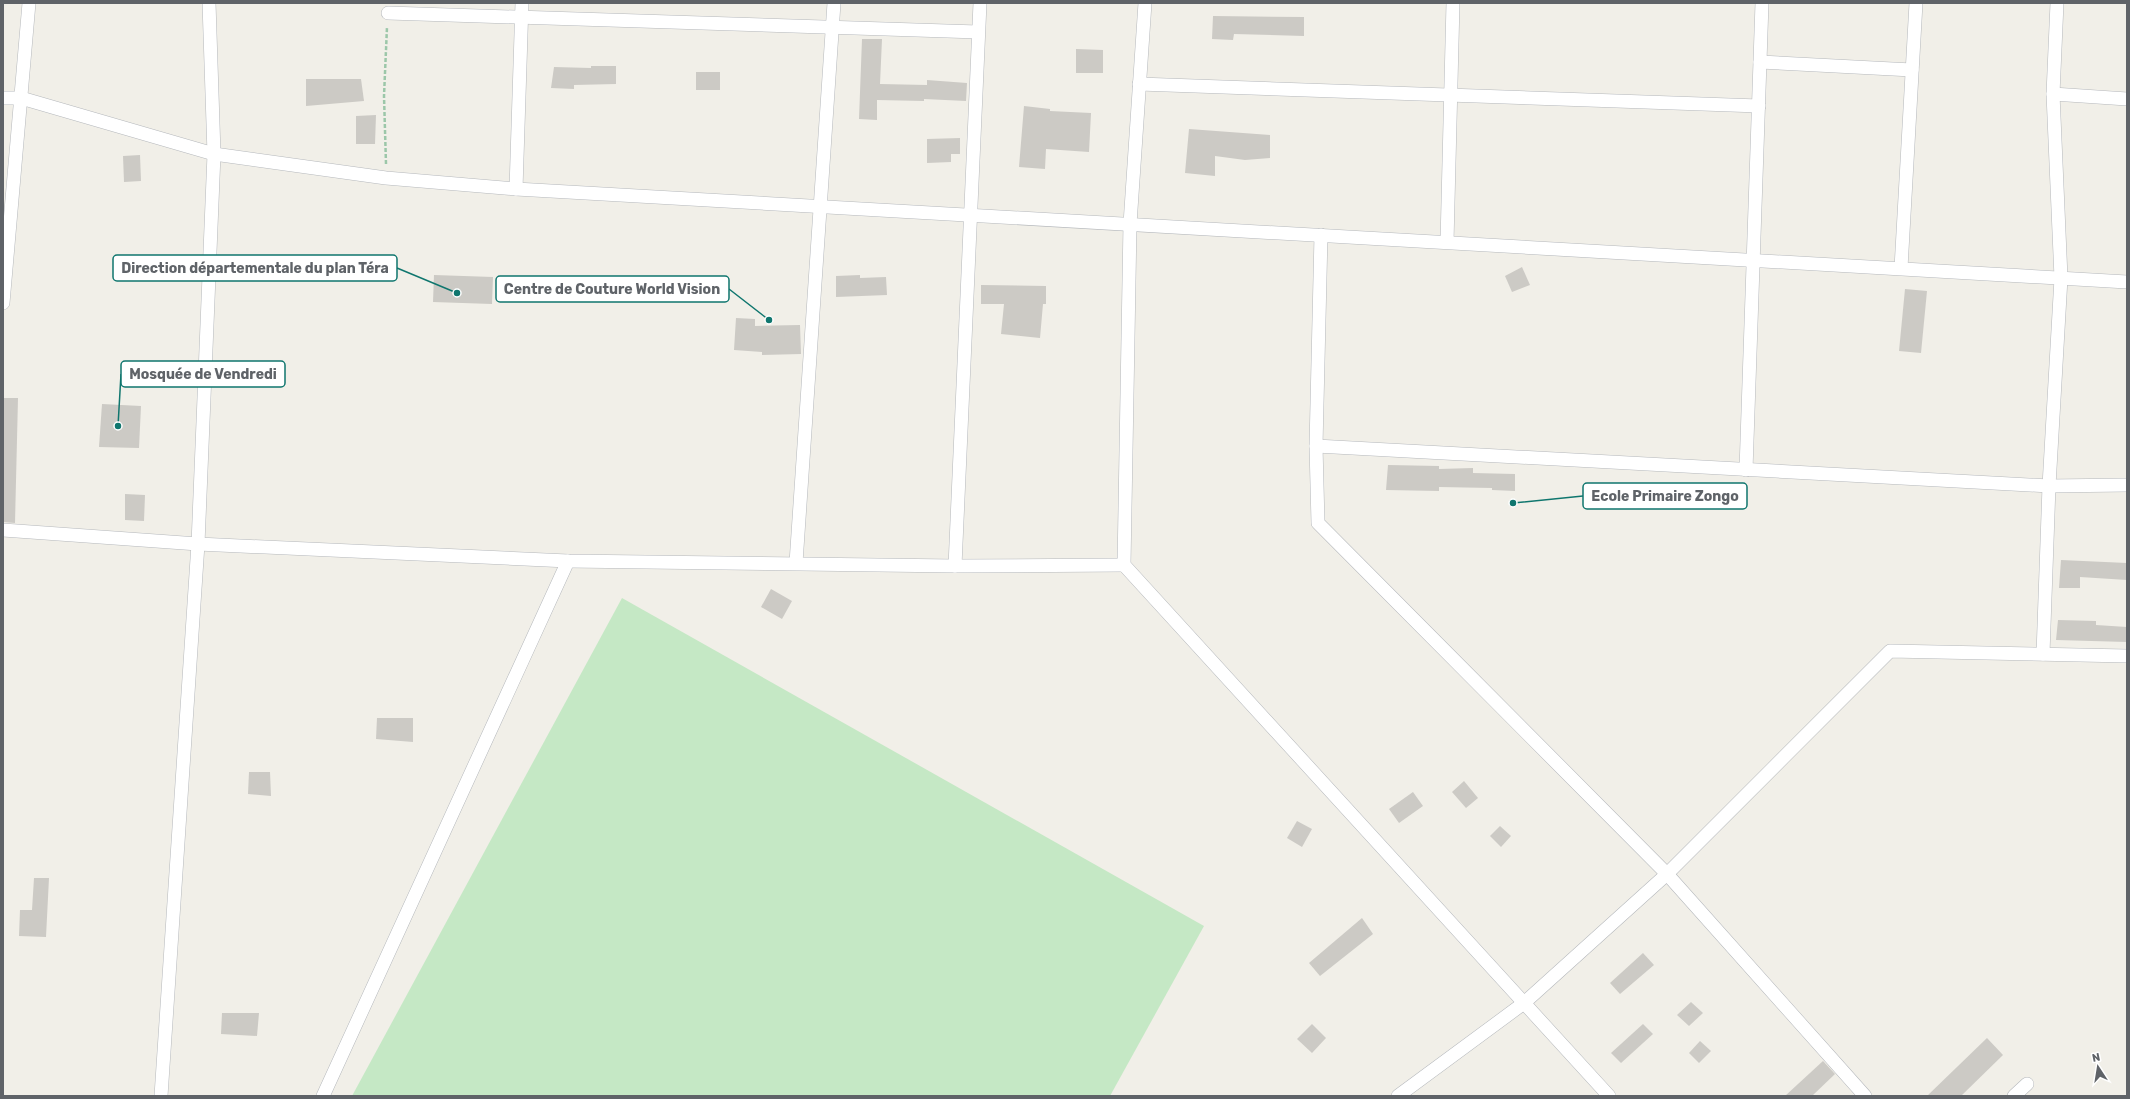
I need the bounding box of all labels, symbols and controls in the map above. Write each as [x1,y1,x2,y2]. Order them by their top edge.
callout: Direction départementale du plan Téra [113,255,397,281]
text: Direction départementale du plan Téra [121,260,389,277]
callout: Centre de Couture World Vision [496,276,729,302]
text: Centre de Couture World Vision [504,281,720,298]
callout: Mosquée de Vendredi [121,361,285,387]
text: Mosquée de Vendredi [129,366,277,383]
callout: Ecole Primaire Zongo [1583,483,1747,509]
text: Ecole Primaire Zongo [1591,488,1739,505]
north arrow [2078,1047,2118,1087]
text: N [2091,1051,2101,1065]

